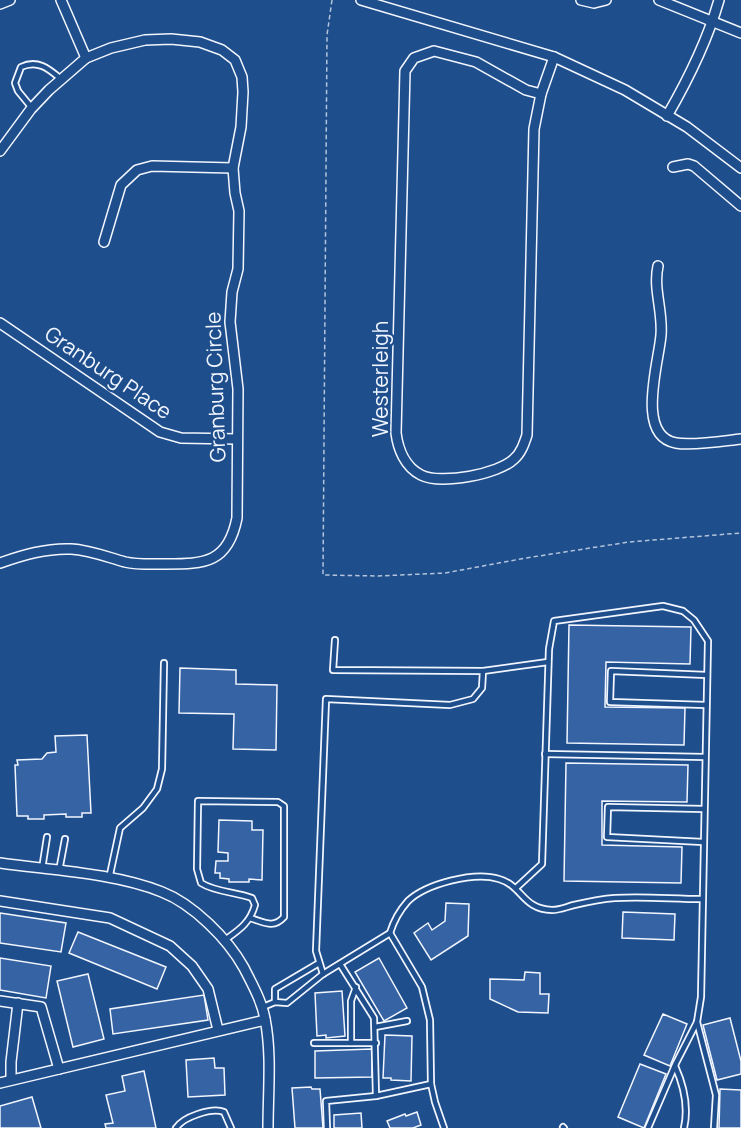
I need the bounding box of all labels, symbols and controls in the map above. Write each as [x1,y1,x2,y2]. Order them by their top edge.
street label: Granburg Circle [198,311,232,463]
street label: Granburg Place [40,319,178,425]
street label: Westerleigh [366,321,394,437]

